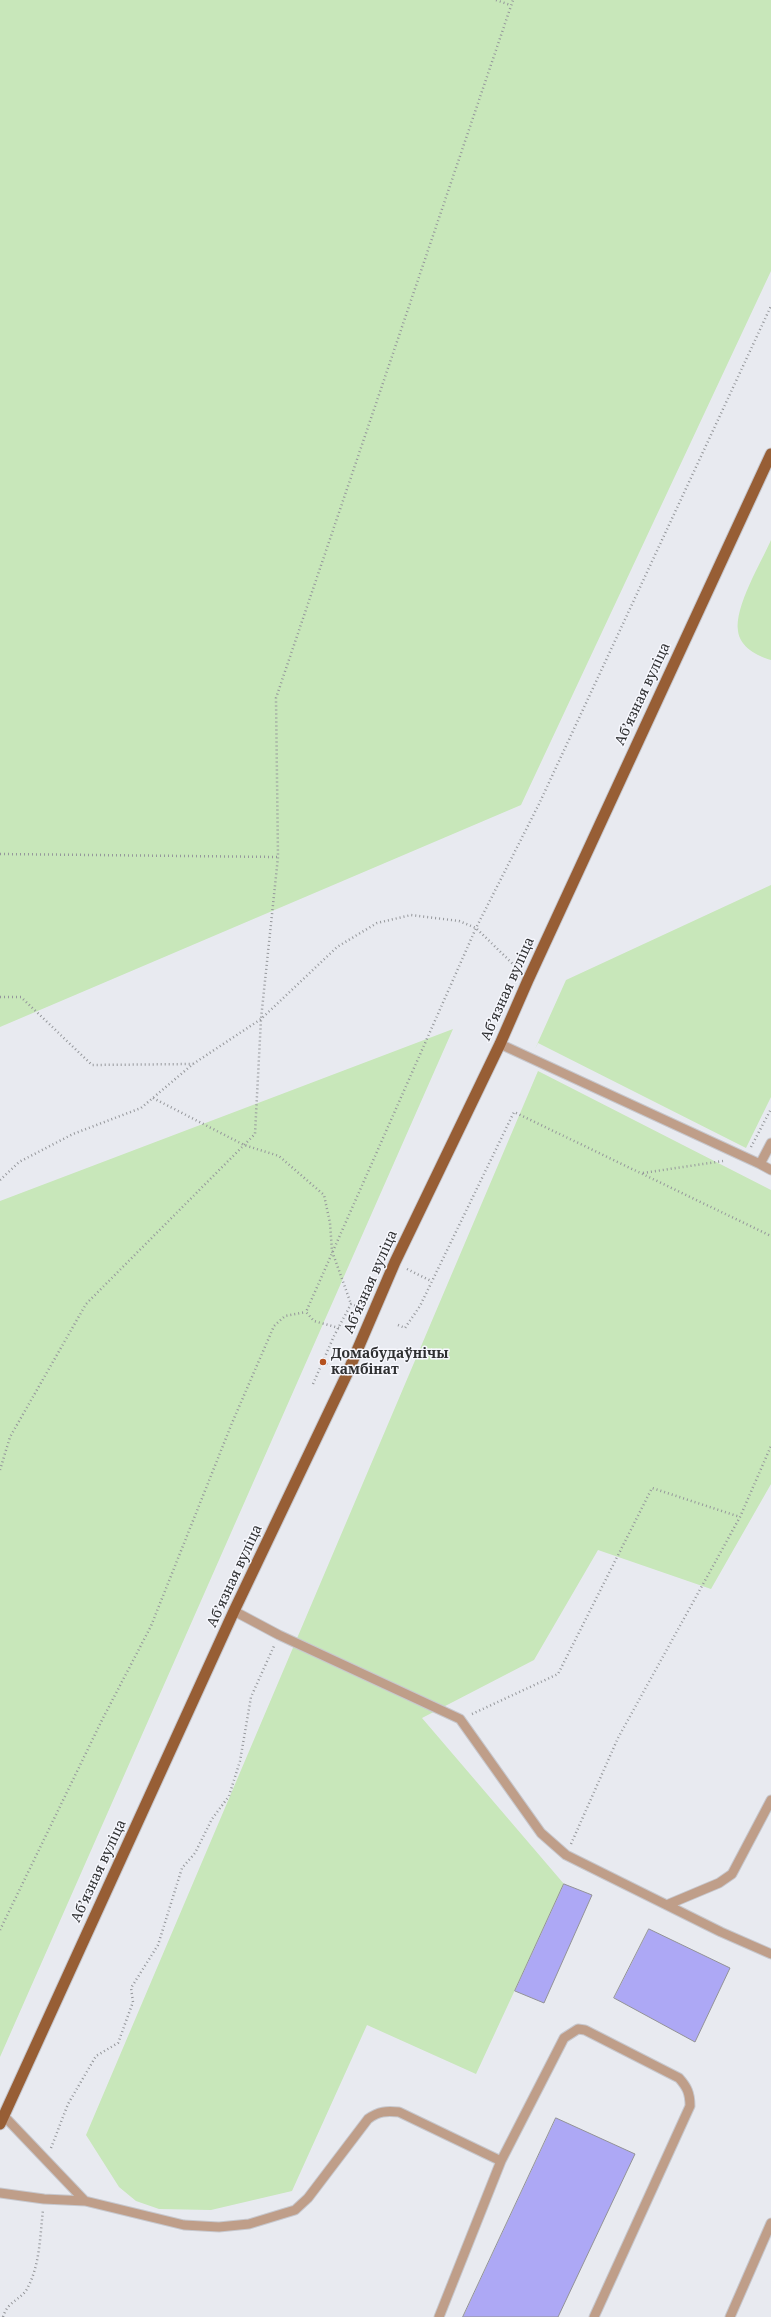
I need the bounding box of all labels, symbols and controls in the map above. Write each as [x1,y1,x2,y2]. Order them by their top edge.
street label: Абʼязная вуліца [612,640,674,748]
street label: Абʼязная вуліца [478,935,538,1043]
street label: Абʼязная вуліца [341,1228,401,1336]
place label: Домабудаўнічы камбінат [331,1346,449,1378]
marker: Домабудаўнічы камбінат [318,1357,328,1367]
street label: Абʼязная вуліца [204,1522,266,1630]
street label: Абʼязная вуліца [68,1817,130,1925]

